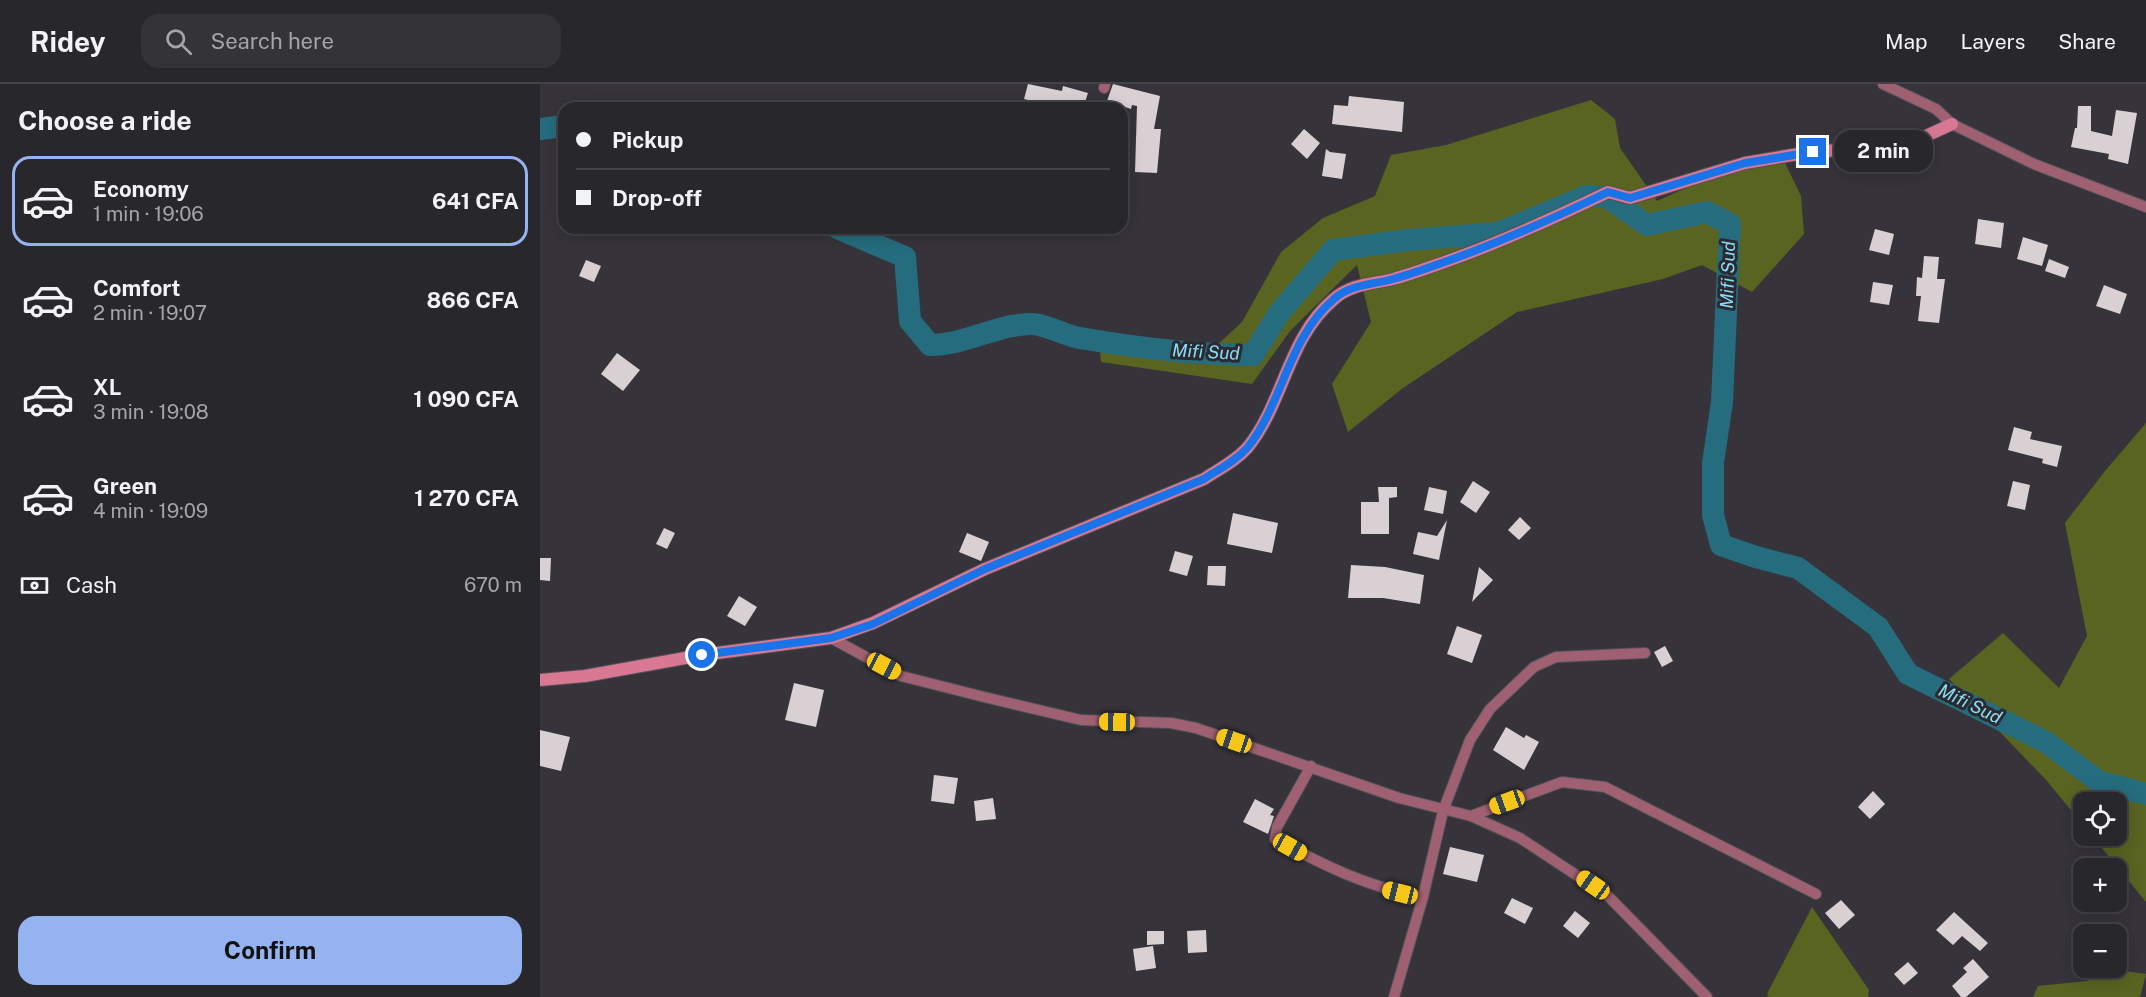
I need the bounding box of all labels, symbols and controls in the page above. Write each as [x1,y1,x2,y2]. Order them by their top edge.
search box [141,14,561,68]
text: Ridey [30,25,105,58]
icon: search [162,25,195,58]
text: Search here [210,28,334,54]
text: Map [1885,29,1928,54]
text: Layers [1961,29,2025,54]
text: Share [2058,29,2116,54]
text: Choose a ride [18,104,192,136]
text: Pickup [612,127,683,153]
callout: 2 min [1834,131,1933,173]
route end [1799,138,1826,165]
text: 2 min [1857,139,1910,163]
icon: car [21,174,75,228]
text: Economy [93,176,189,202]
text: Drop-off [612,185,702,211]
text: 641 CFA [432,188,519,214]
text: 1 min · 19:06 [93,202,204,226]
water label: Mifi Sud [1716,240,1739,309]
icon: car [21,273,75,327]
text: Comfort [93,275,180,301]
text: 866 CFA [427,287,519,313]
text: 2 min · 19:07 [93,301,207,325]
water label: Mifi Sud [1172,339,1241,364]
icon: car [21,372,75,426]
text: XL [93,374,121,400]
text: 1 090 CFA [413,386,519,412]
text: 3 min · 19:08 [93,400,209,424]
icon: car [21,471,75,525]
text: Green [93,473,157,499]
text: 1 270 CFA [414,485,519,511]
text: 4 min · 19:09 [93,499,208,523]
icon: cash [18,569,51,602]
text: Cash [66,572,117,598]
text: 670 m [464,573,522,597]
route start [688,641,715,668]
car [864,650,904,682]
water label: Mifi Sud [1935,679,2006,728]
car [1099,713,1135,731]
car [1214,727,1254,755]
car [1487,787,1527,817]
map controls [2073,792,2127,978]
button: locate [2073,792,2127,846]
car [1270,830,1310,864]
button: + [2073,858,2127,912]
car [1573,867,1613,903]
car [1380,880,1420,906]
button: Confirm [18,916,522,985]
button: − [2073,924,2127,978]

